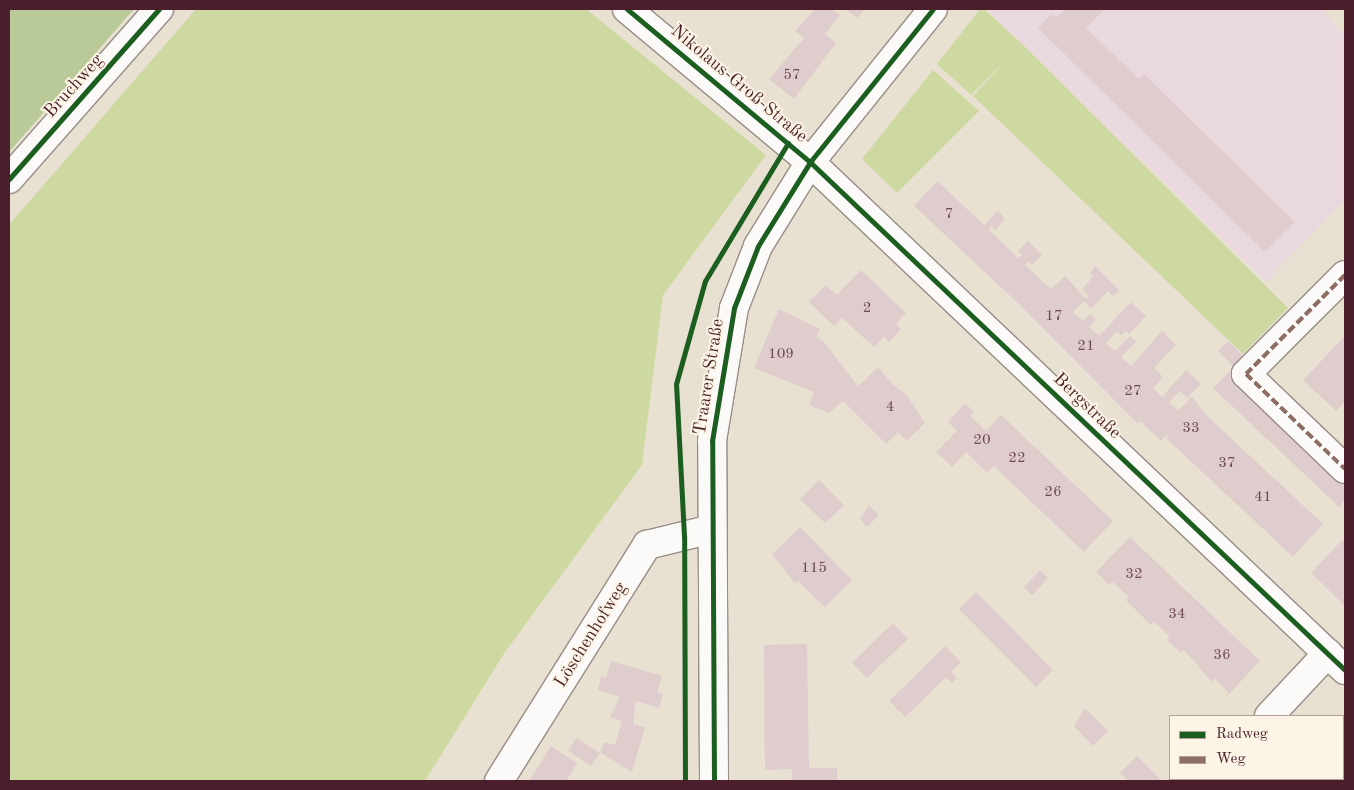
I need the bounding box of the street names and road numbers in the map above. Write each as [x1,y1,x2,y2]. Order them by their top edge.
street label: Nikolaus-Groß-Straße [666,21,812,147]
street label: Bruchweg [40,50,108,122]
street label: Traarer Straße [689,317,729,437]
street label: Bergstraße [1049,368,1125,444]
street label: Löschenhofweg [550,578,632,692]

